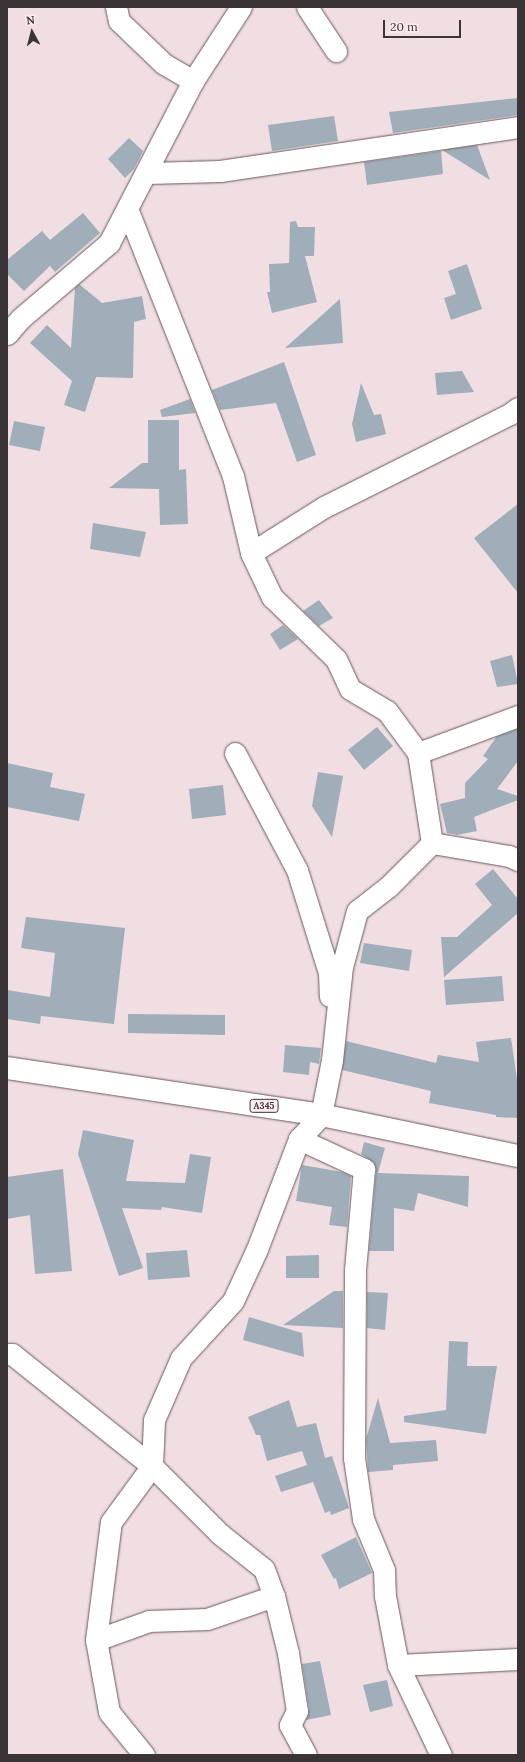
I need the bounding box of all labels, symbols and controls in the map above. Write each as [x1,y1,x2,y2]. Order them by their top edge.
north arrow [12,12,52,52]
scale bar [385,12,463,38]
text: N [25,13,36,28]
text: 20 m [390,19,418,34]
road number: A345 [249,1099,279,1113]

